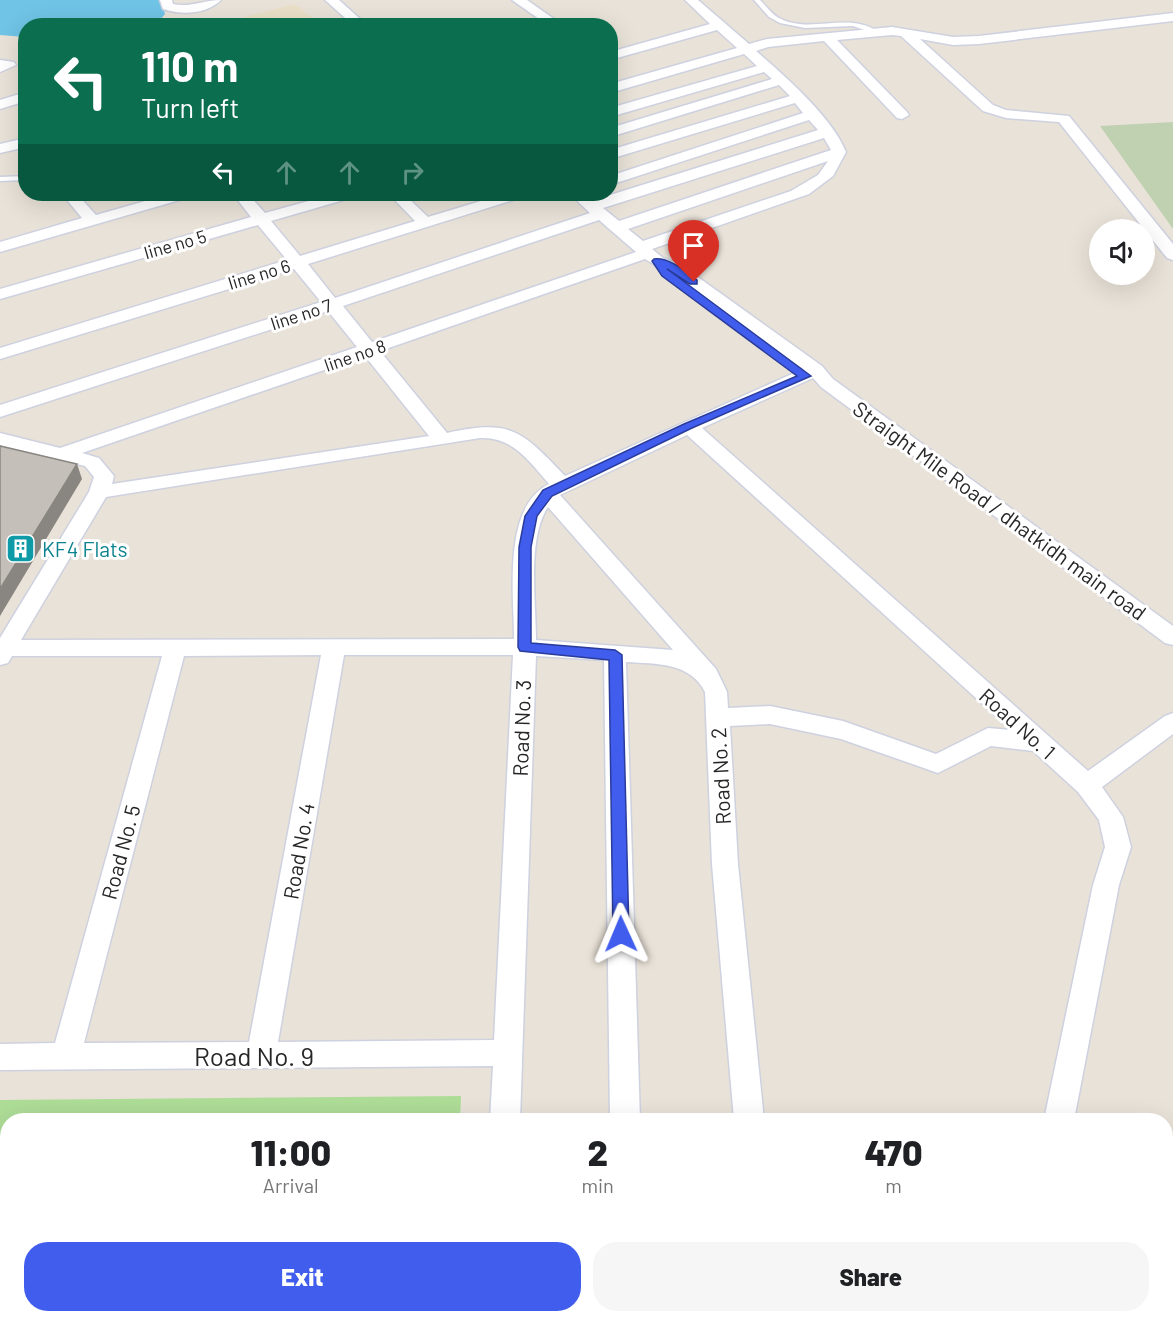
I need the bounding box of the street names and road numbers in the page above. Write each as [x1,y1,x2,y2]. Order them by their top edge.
street label: line no 5 [141,225,209,263]
street label: line no 6 [225,254,293,294]
street label: line no 7 [268,294,335,334]
street label: line no 8 [321,334,389,376]
street label: Straight Mile Road / dhatkidh main road [849,395,1151,625]
street label: Road No. 3 [507,679,535,777]
street label: Road No. 1 [975,682,1061,764]
street label: Road No. 2 [705,727,735,825]
street label: Road No. 4 [277,801,319,901]
street label: Road No. 5 [95,802,145,902]
street label: Road No. 9 [194,1040,314,1071]

